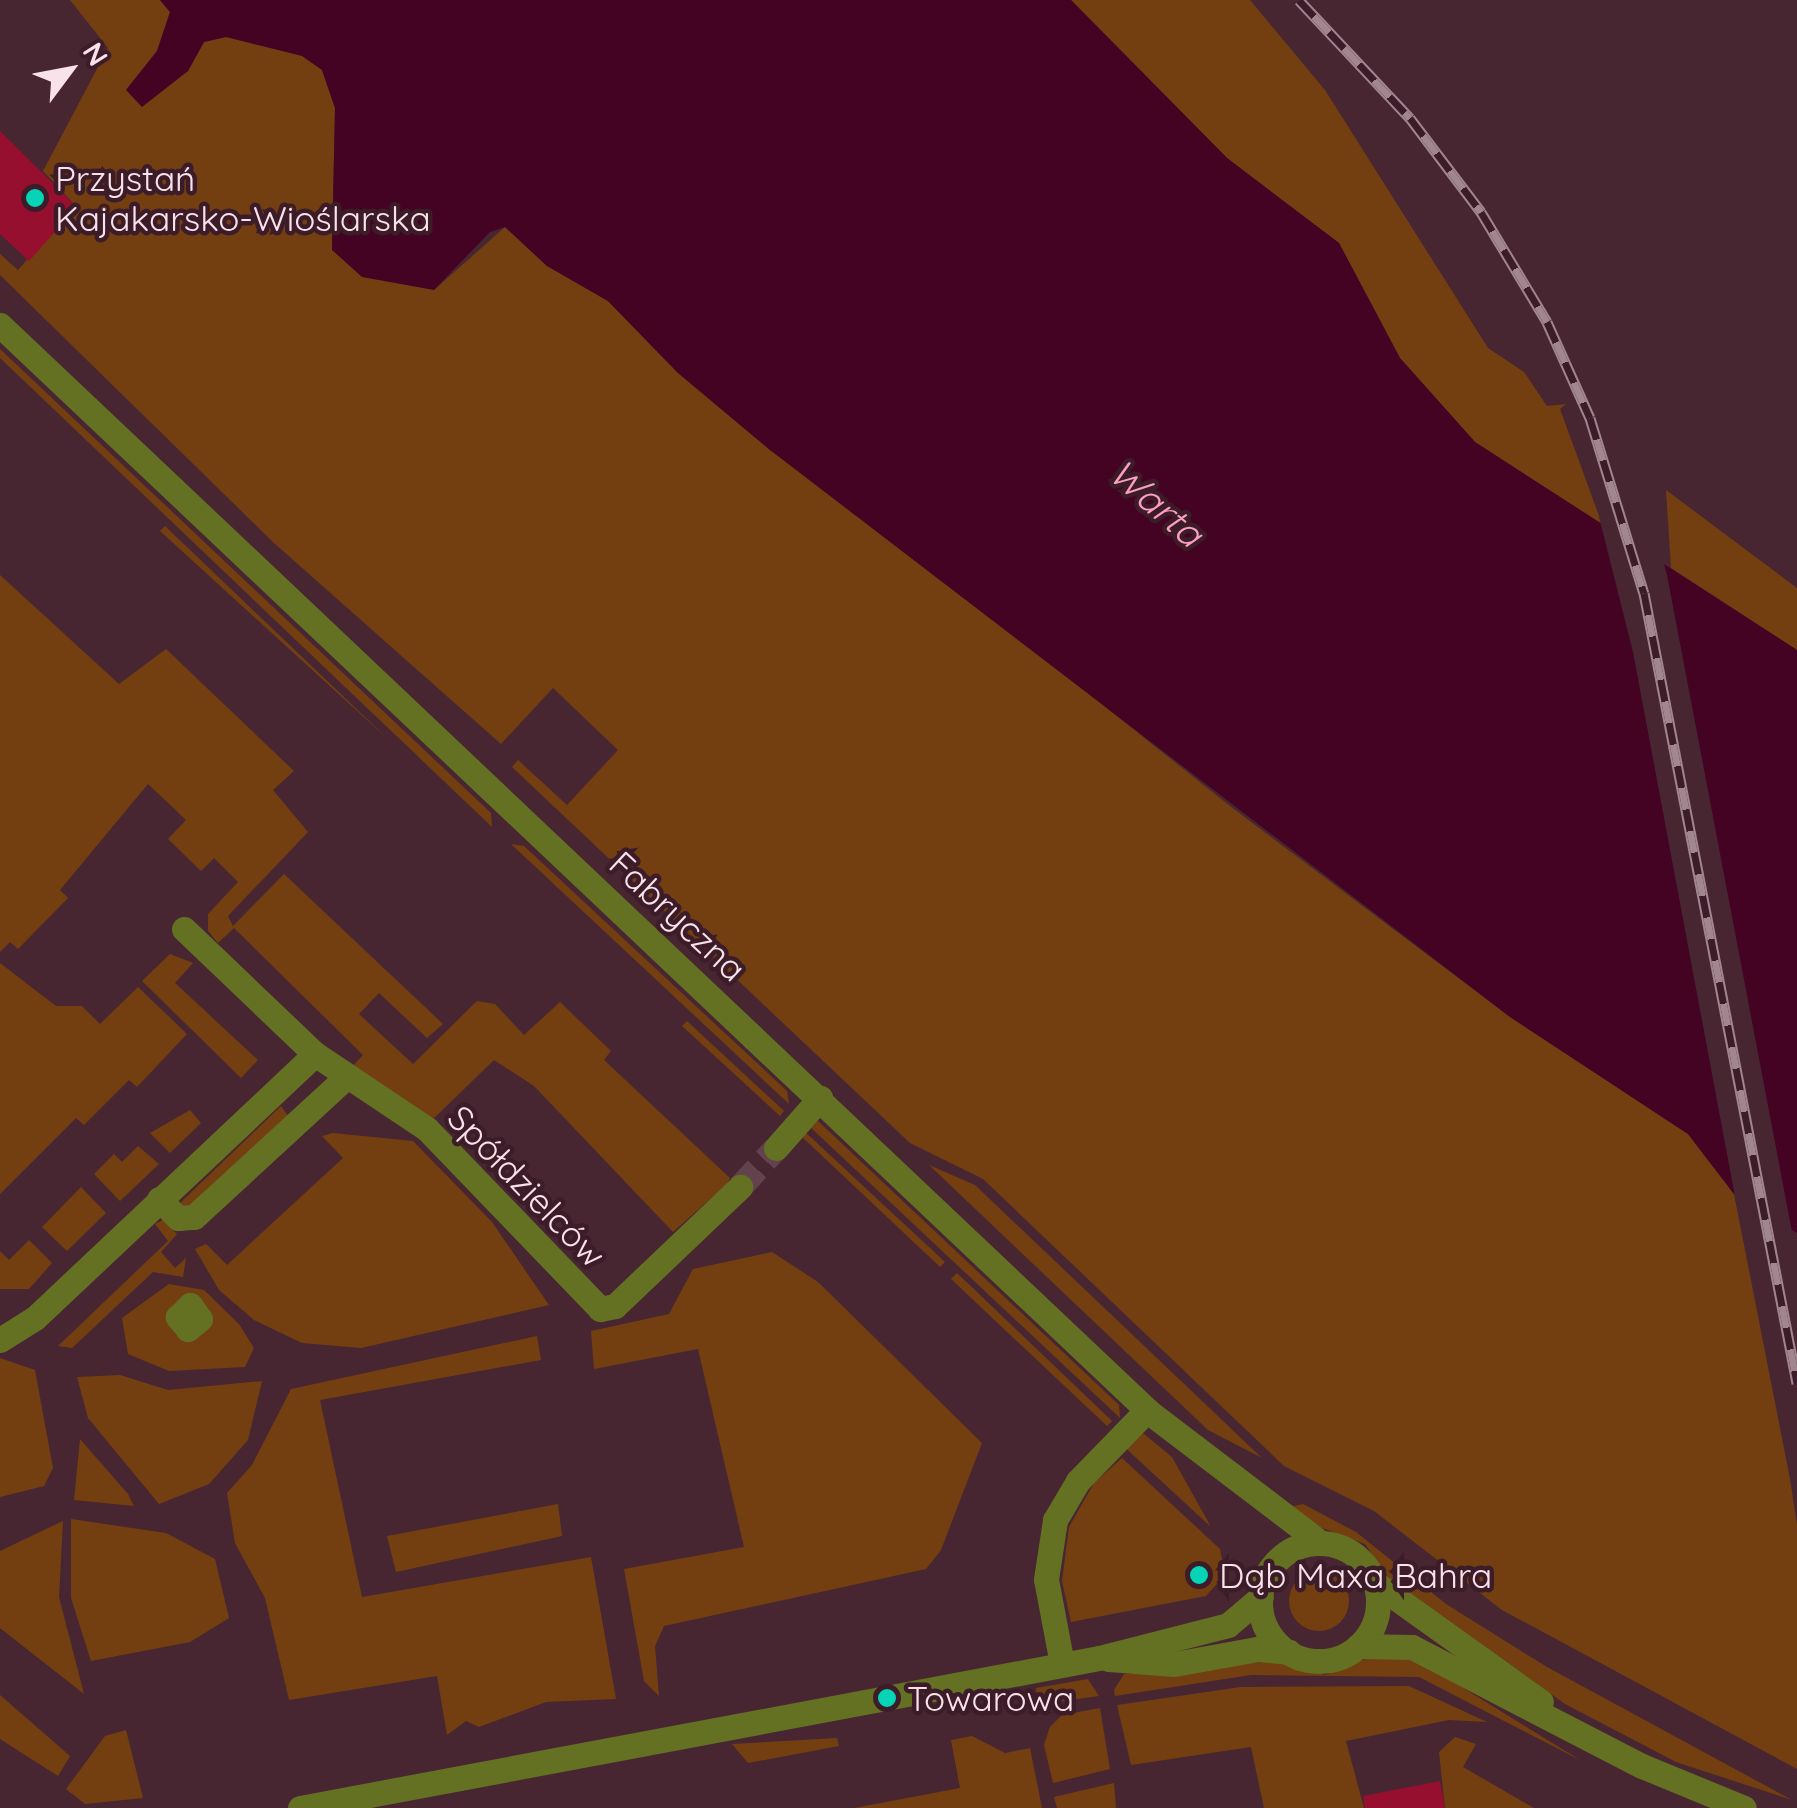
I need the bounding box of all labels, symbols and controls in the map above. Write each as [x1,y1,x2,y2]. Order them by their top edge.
north arrow [20,20,120,120]
text: N [76,36,116,72]
place label: Przystań Kajakarsko-Wioślarska [55,157,431,239]
marker: Przystań Kajakarsko-Wioślarska [24,187,46,209]
water label: Warta [1100,450,1212,556]
street label: Fabryczna [601,842,755,990]
street label: Spółdzielców [439,1096,615,1276]
place label: Dąb Maxa Bahra [1219,1554,1492,1596]
marker: Dąb Maxa Bahra [1188,1564,1210,1586]
place label: Towarowa [907,1677,1074,1719]
marker: Towarowa [876,1687,898,1709]

